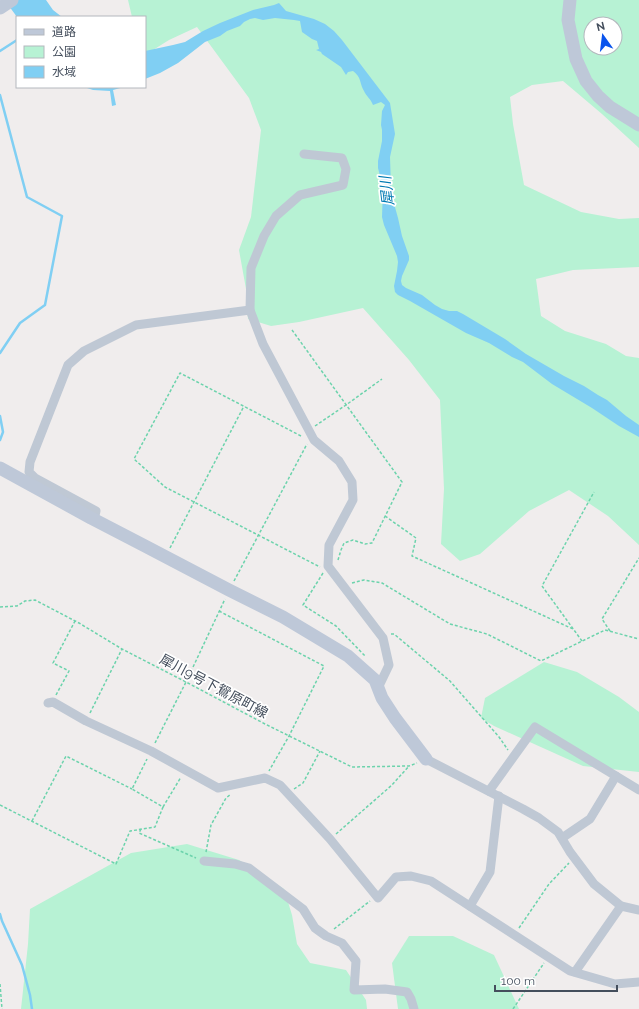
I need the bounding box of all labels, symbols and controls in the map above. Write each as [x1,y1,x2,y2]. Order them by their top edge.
legend [16,16,146,88]
north arrow [583,16,623,56]
text: N [595,19,606,34]
text: 道路 [52,25,76,39]
text: 公園 [52,45,76,59]
text: 水域 [52,65,76,79]
water label: 犀川 [376,173,398,207]
street label: 犀川9号下鴛原町線 [157,651,271,721]
scale bar [495,967,617,993]
text: 100 m [501,974,535,988]

